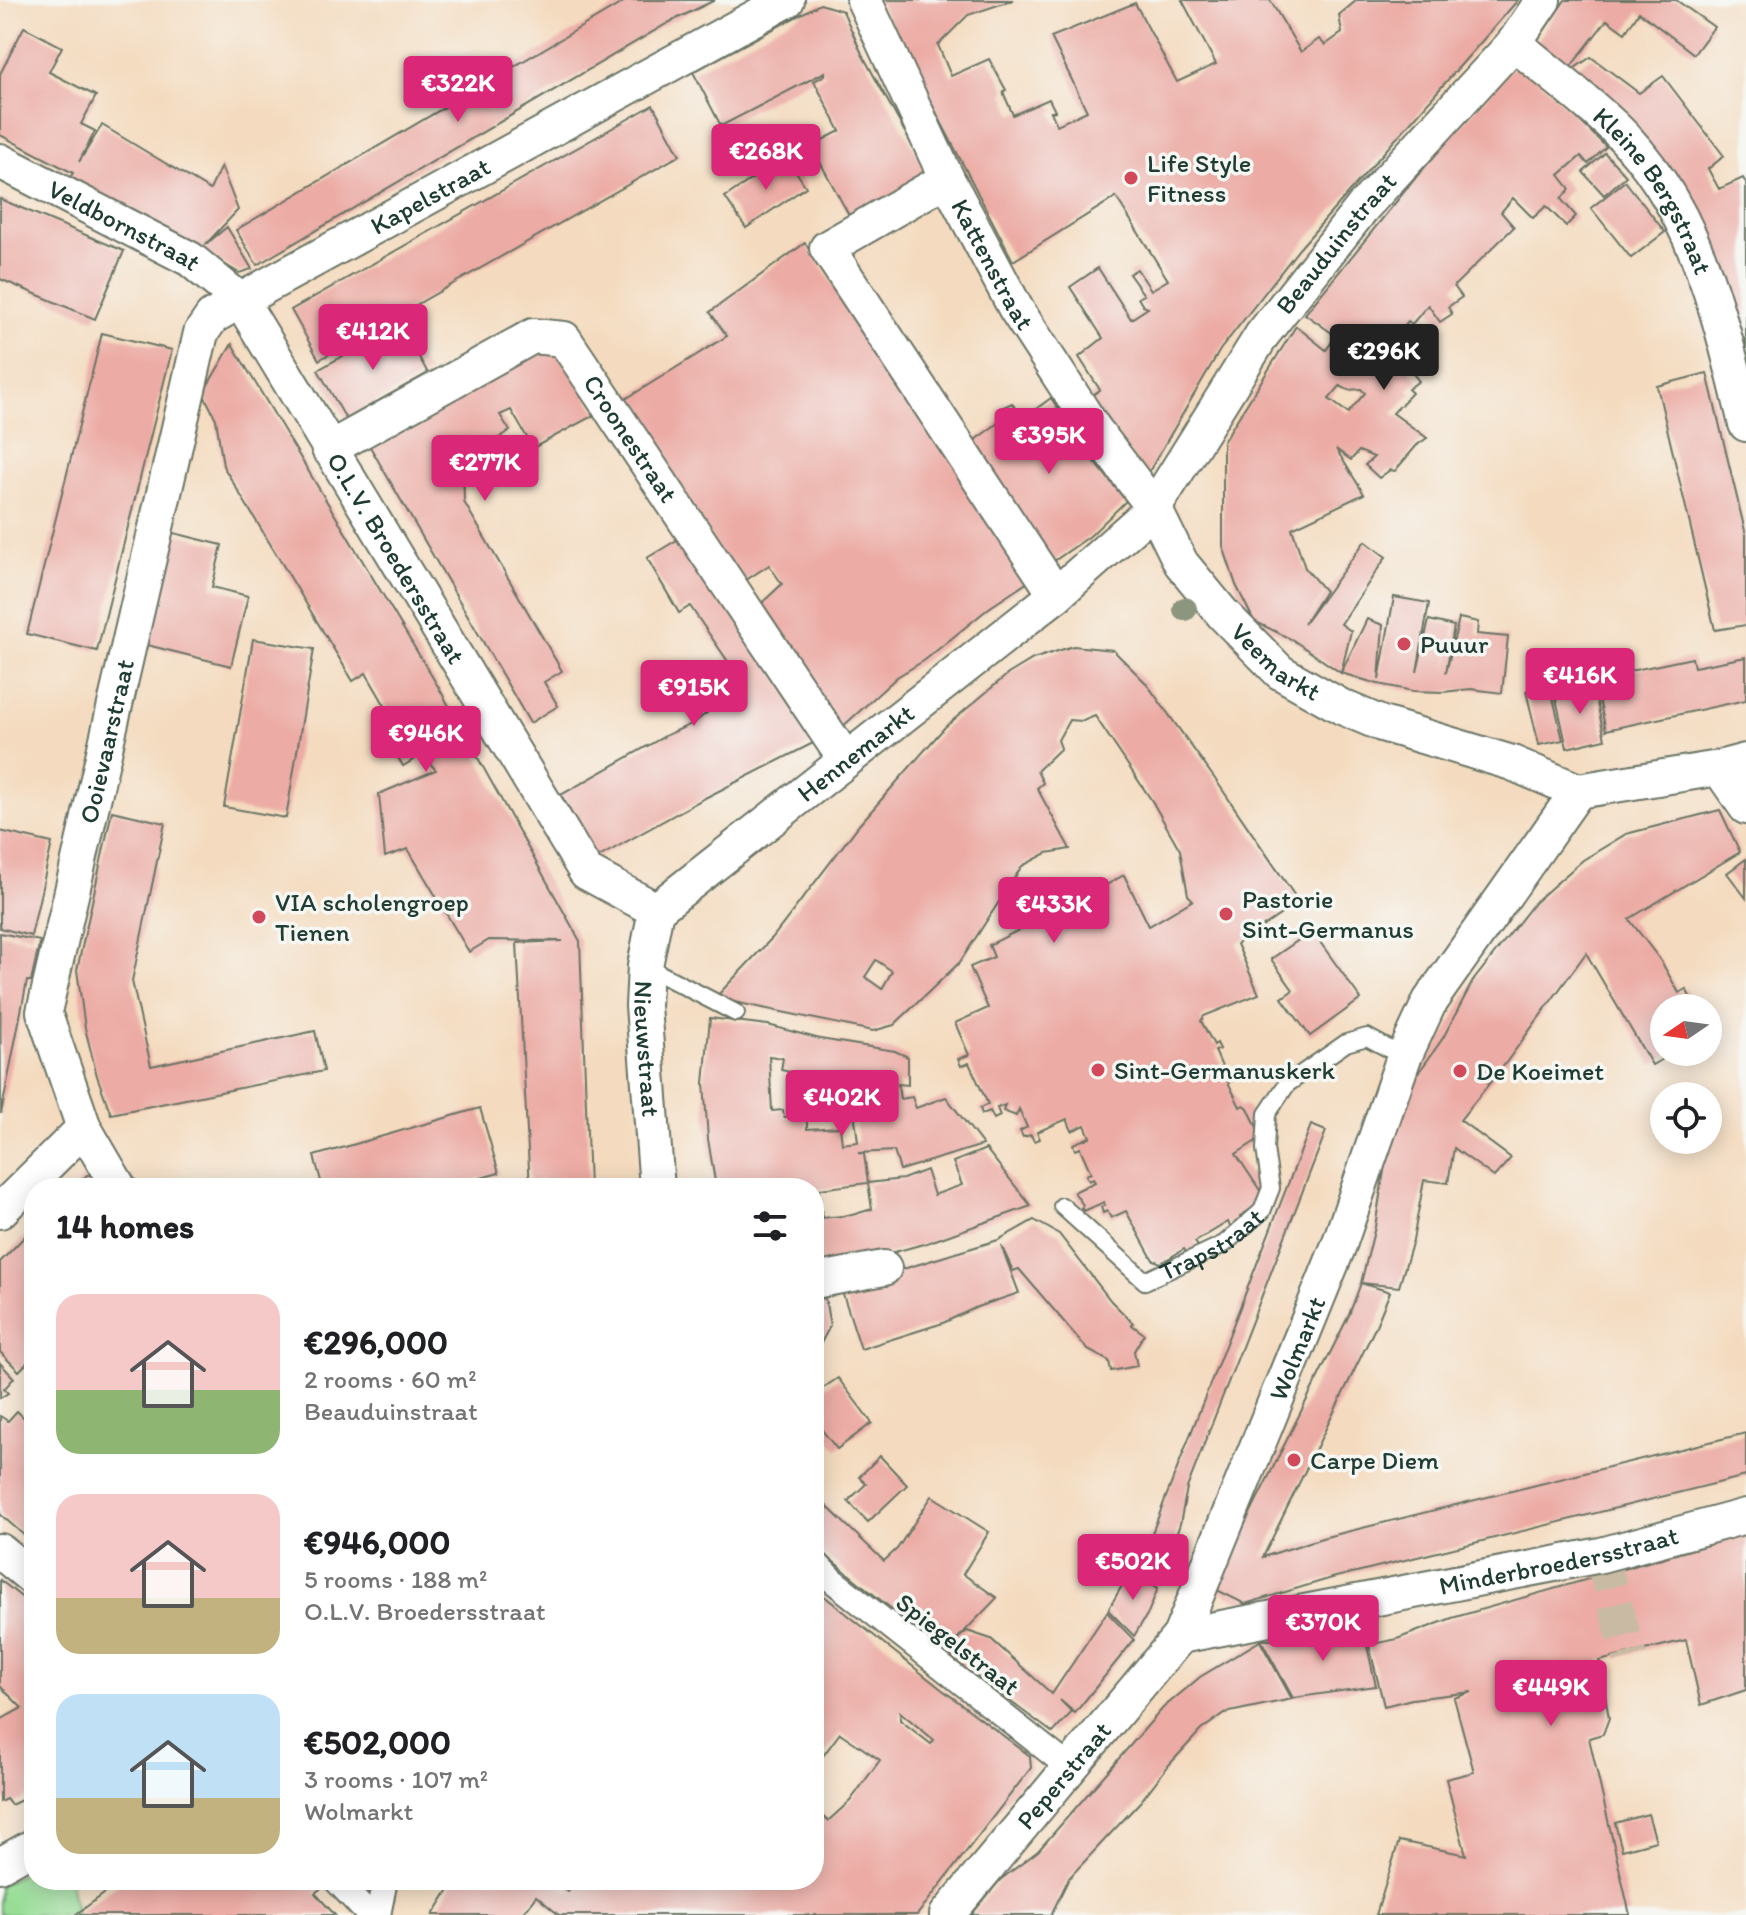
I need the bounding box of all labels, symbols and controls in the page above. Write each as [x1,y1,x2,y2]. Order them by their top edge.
pin: €322K [402,56,514,124]
text: €322K [422,66,494,98]
street label: Kleine Bergstraat [1587,100,1719,279]
pin: €268K [710,124,822,192]
text: €268K [729,134,803,166]
place label: Life Style Fitness [1147,147,1251,209]
street label: Kapelstraat [365,150,496,242]
street label: Beauduinstraat [1269,165,1403,321]
marker: Life Style Fitness [1122,169,1140,187]
street label: Veldbornstraat [43,173,208,278]
street label: Kattenstraat [944,193,1041,336]
pin: €412K [317,304,429,372]
text: €412K [337,314,409,346]
pin: €296K [1328,324,1440,392]
text: €296K [1348,334,1420,366]
street label: Croonestraat [576,368,685,509]
pin: €395K [993,408,1105,476]
text: €395K [1013,418,1085,450]
pin: €277K [429,435,541,503]
text: €277K [450,445,520,477]
street label: O.L.V. Broedersstraat [320,446,473,670]
street label: Veemarkt [1224,616,1327,708]
place label: Puuur [1420,628,1489,660]
marker: Puuur [1395,635,1413,653]
pin: €416K [1524,648,1636,716]
street label: Ooievaarstraat [72,656,141,826]
text: €416K [1544,658,1616,690]
pin: €915K [638,660,750,728]
text: €915K [659,670,729,702]
street label: Hennemarkt [791,697,921,809]
pin: €946K [370,706,482,774]
text: €946K [389,716,463,748]
pin: €433K [998,877,1110,945]
place label: Pastorie Sint-Germanus [1242,883,1414,945]
place label: VIA scholengroep Tienen [275,886,469,948]
text: €433K [1016,887,1092,919]
marker: Pastorie Sint-Germanus [1217,905,1235,923]
marker: VIA scholengroep Tienen [250,908,268,926]
street label: Nieuwstraat [627,980,667,1118]
north arrow [1650,994,1722,1066]
map controls [1650,994,1722,1154]
place label: Sint-Germanuskerk [1114,1054,1336,1086]
place label: De Koeimet [1476,1055,1604,1087]
marker: Sint-Germanuskerk [1089,1061,1107,1079]
marker: De Koeimet [1451,1062,1469,1080]
pin: €402K [786,1070,898,1138]
text: €402K [804,1080,880,1112]
button: locate [1650,1082,1722,1154]
street label: Trapstraat [1154,1201,1270,1288]
icon: filters [748,1204,792,1248]
text: 14 homes [56,1206,194,1247]
street label: Wolmarkt [1262,1291,1332,1405]
text: €296,000 [304,1322,448,1363]
icon: home [120,1326,216,1422]
text: 2 rooms · 60 m² [304,1363,477,1395]
text: Beauduinstraat [304,1395,478,1427]
place label: Carpe Diem [1310,1444,1439,1476]
marker: Carpe Diem [1285,1451,1303,1469]
street label: Minderbroedersstraat [1436,1519,1682,1602]
text: €946,000 [304,1522,451,1563]
icon: home [120,1526,216,1622]
pin: €502K [1077,1534,1189,1602]
text: €502K [1096,1544,1170,1576]
text: 5 rooms · 188 m² [304,1563,487,1595]
street label: Spiegelstraat [890,1586,1026,1702]
text: O.L.V. Broedersstraat [304,1595,545,1627]
pin: €370K [1267,1595,1379,1663]
text: €370K [1286,1605,1360,1637]
pin: €449K [1495,1660,1607,1728]
text: €449K [1513,1670,1589,1702]
street label: Peperstraat [1010,1715,1118,1836]
text: €502,000 [304,1722,451,1763]
icon: home [120,1726,216,1822]
text: 3 rooms · 107 m² [304,1763,488,1795]
text: Wolmarkt [304,1795,413,1827]

